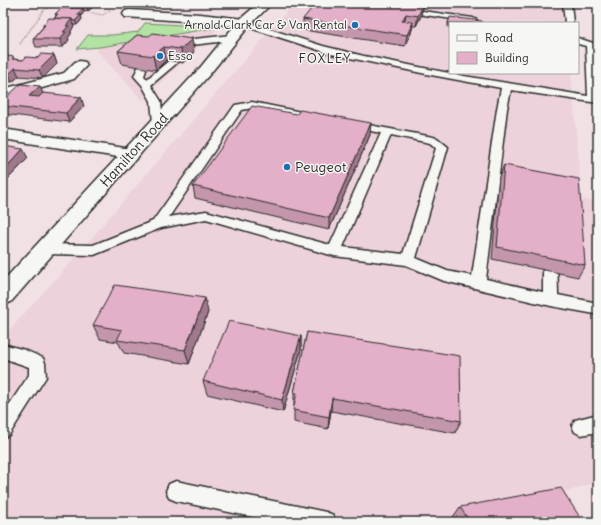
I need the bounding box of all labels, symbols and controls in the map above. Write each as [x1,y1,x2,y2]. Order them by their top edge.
place label: Arnold Clark Car & Van Rental [184,17,347,32]
marker: Arnold Clark Car & Van Rental [350,20,360,30]
legend [449,22,579,74]
text: Road [485,30,513,45]
place label: Esso [168,48,193,63]
district label: FOXLEY [298,50,352,67]
text: Building [485,50,529,65]
marker: Esso [155,51,165,61]
street label: Hamilton Road [96,109,172,191]
place label: Peugeot [295,158,347,176]
marker: Peugeot [282,162,292,172]

